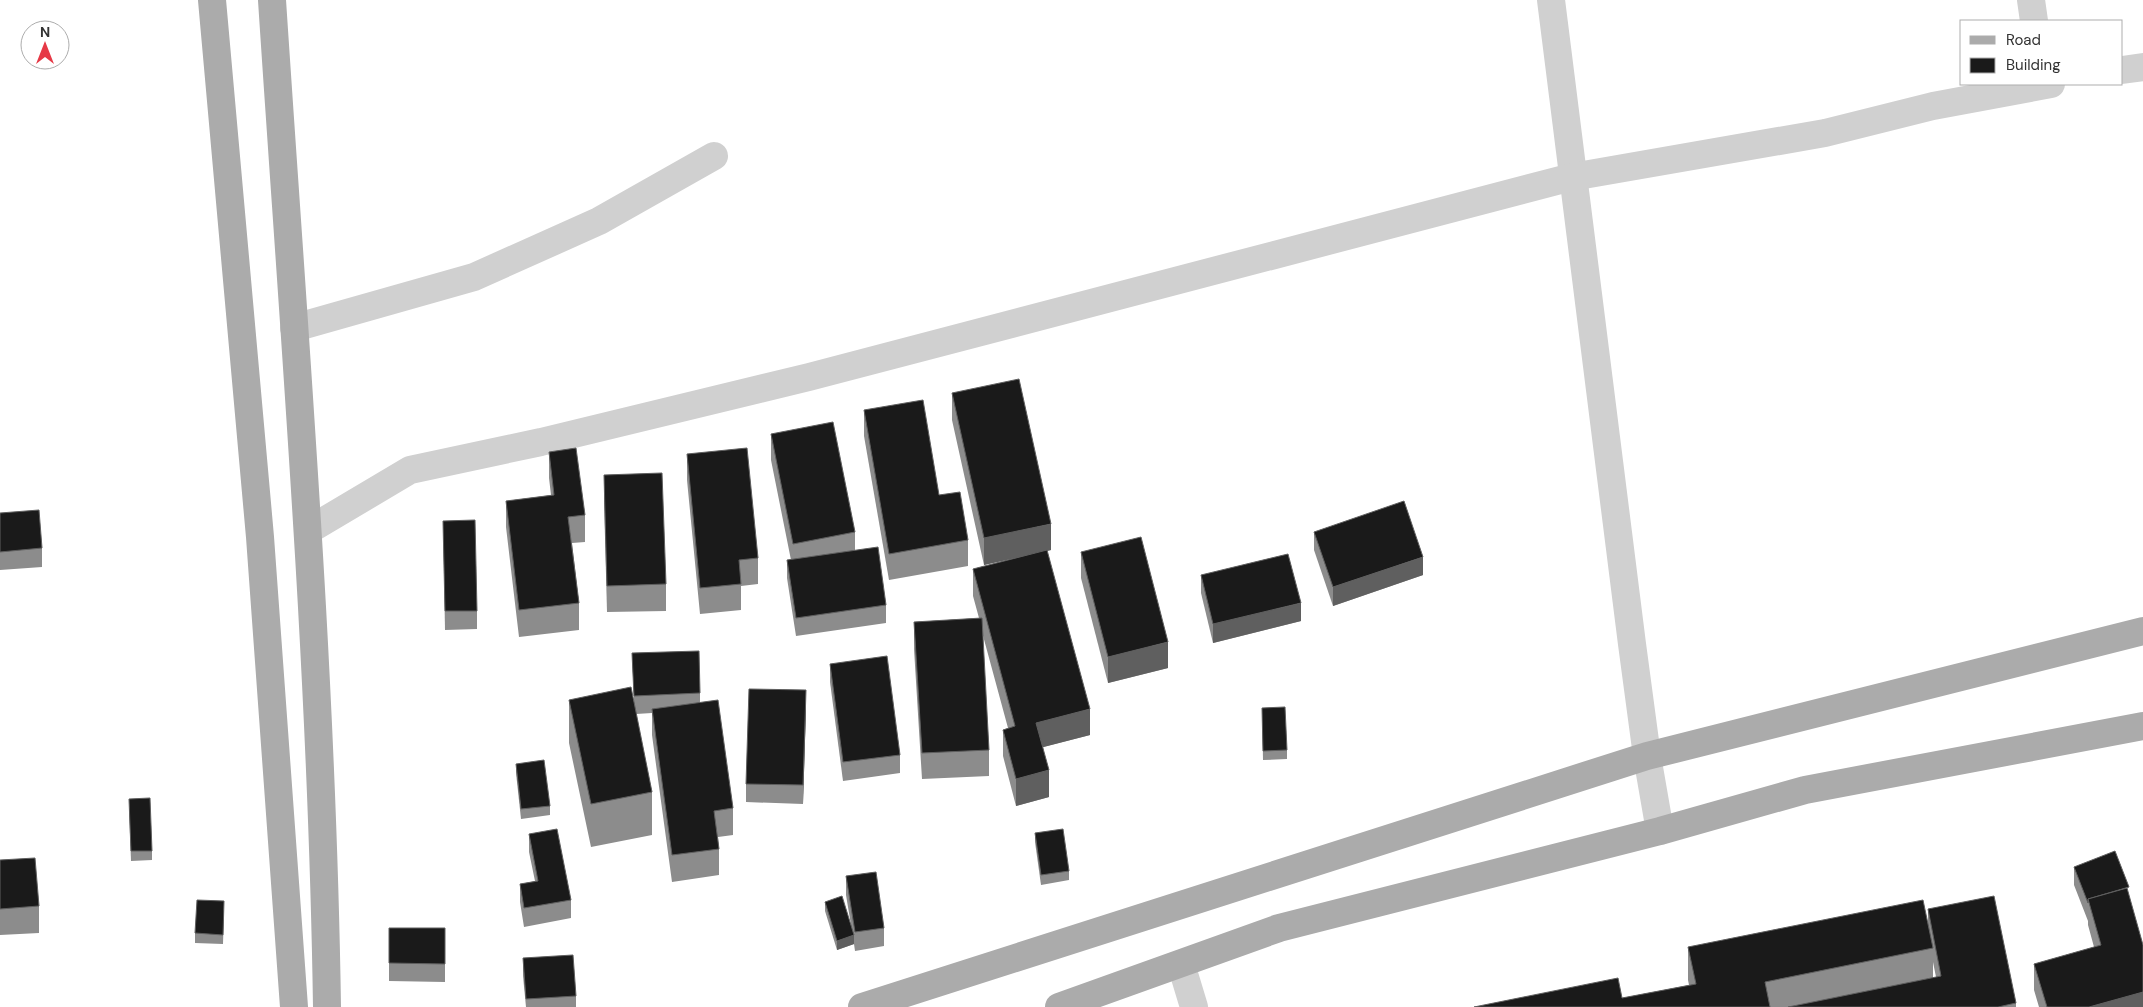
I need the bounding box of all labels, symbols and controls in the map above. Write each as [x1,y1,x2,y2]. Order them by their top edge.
north arrow [20,20,70,70]
legend [1960,20,2123,85]
text: N [40,23,50,41]
text: Road [2006,30,2041,50]
text: Building [2006,55,2061,75]

